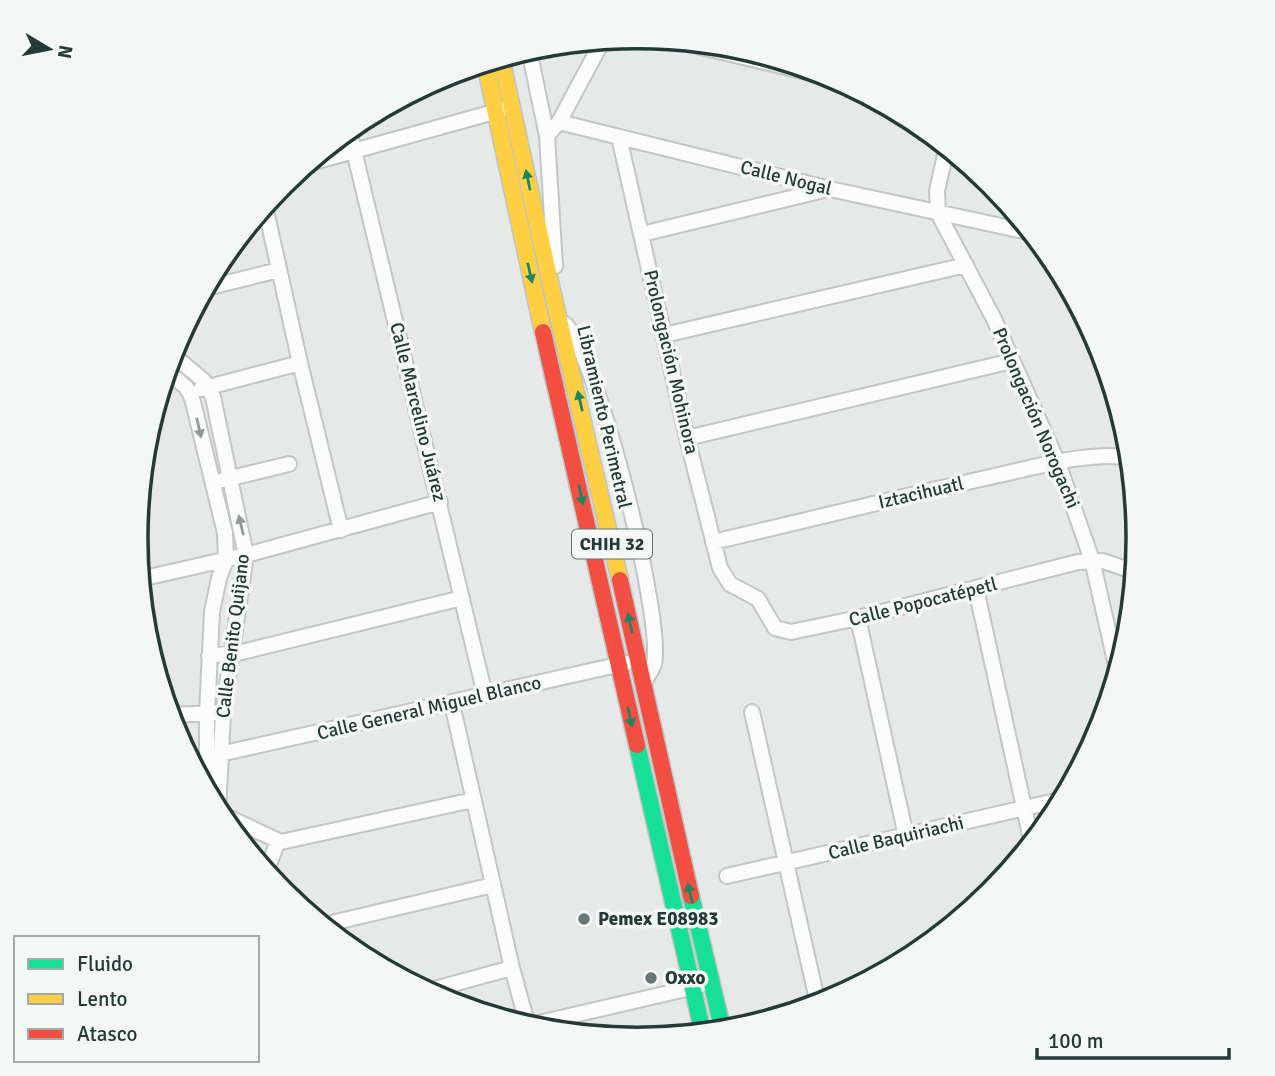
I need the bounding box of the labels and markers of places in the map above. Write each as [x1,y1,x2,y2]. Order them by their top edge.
place label: Pemex E08983 [598,907,719,931]
marker: Pemex E08983 [576,911,592,927]
place label: Oxxo [665,966,705,990]
marker: Oxxo [643,970,659,986]

